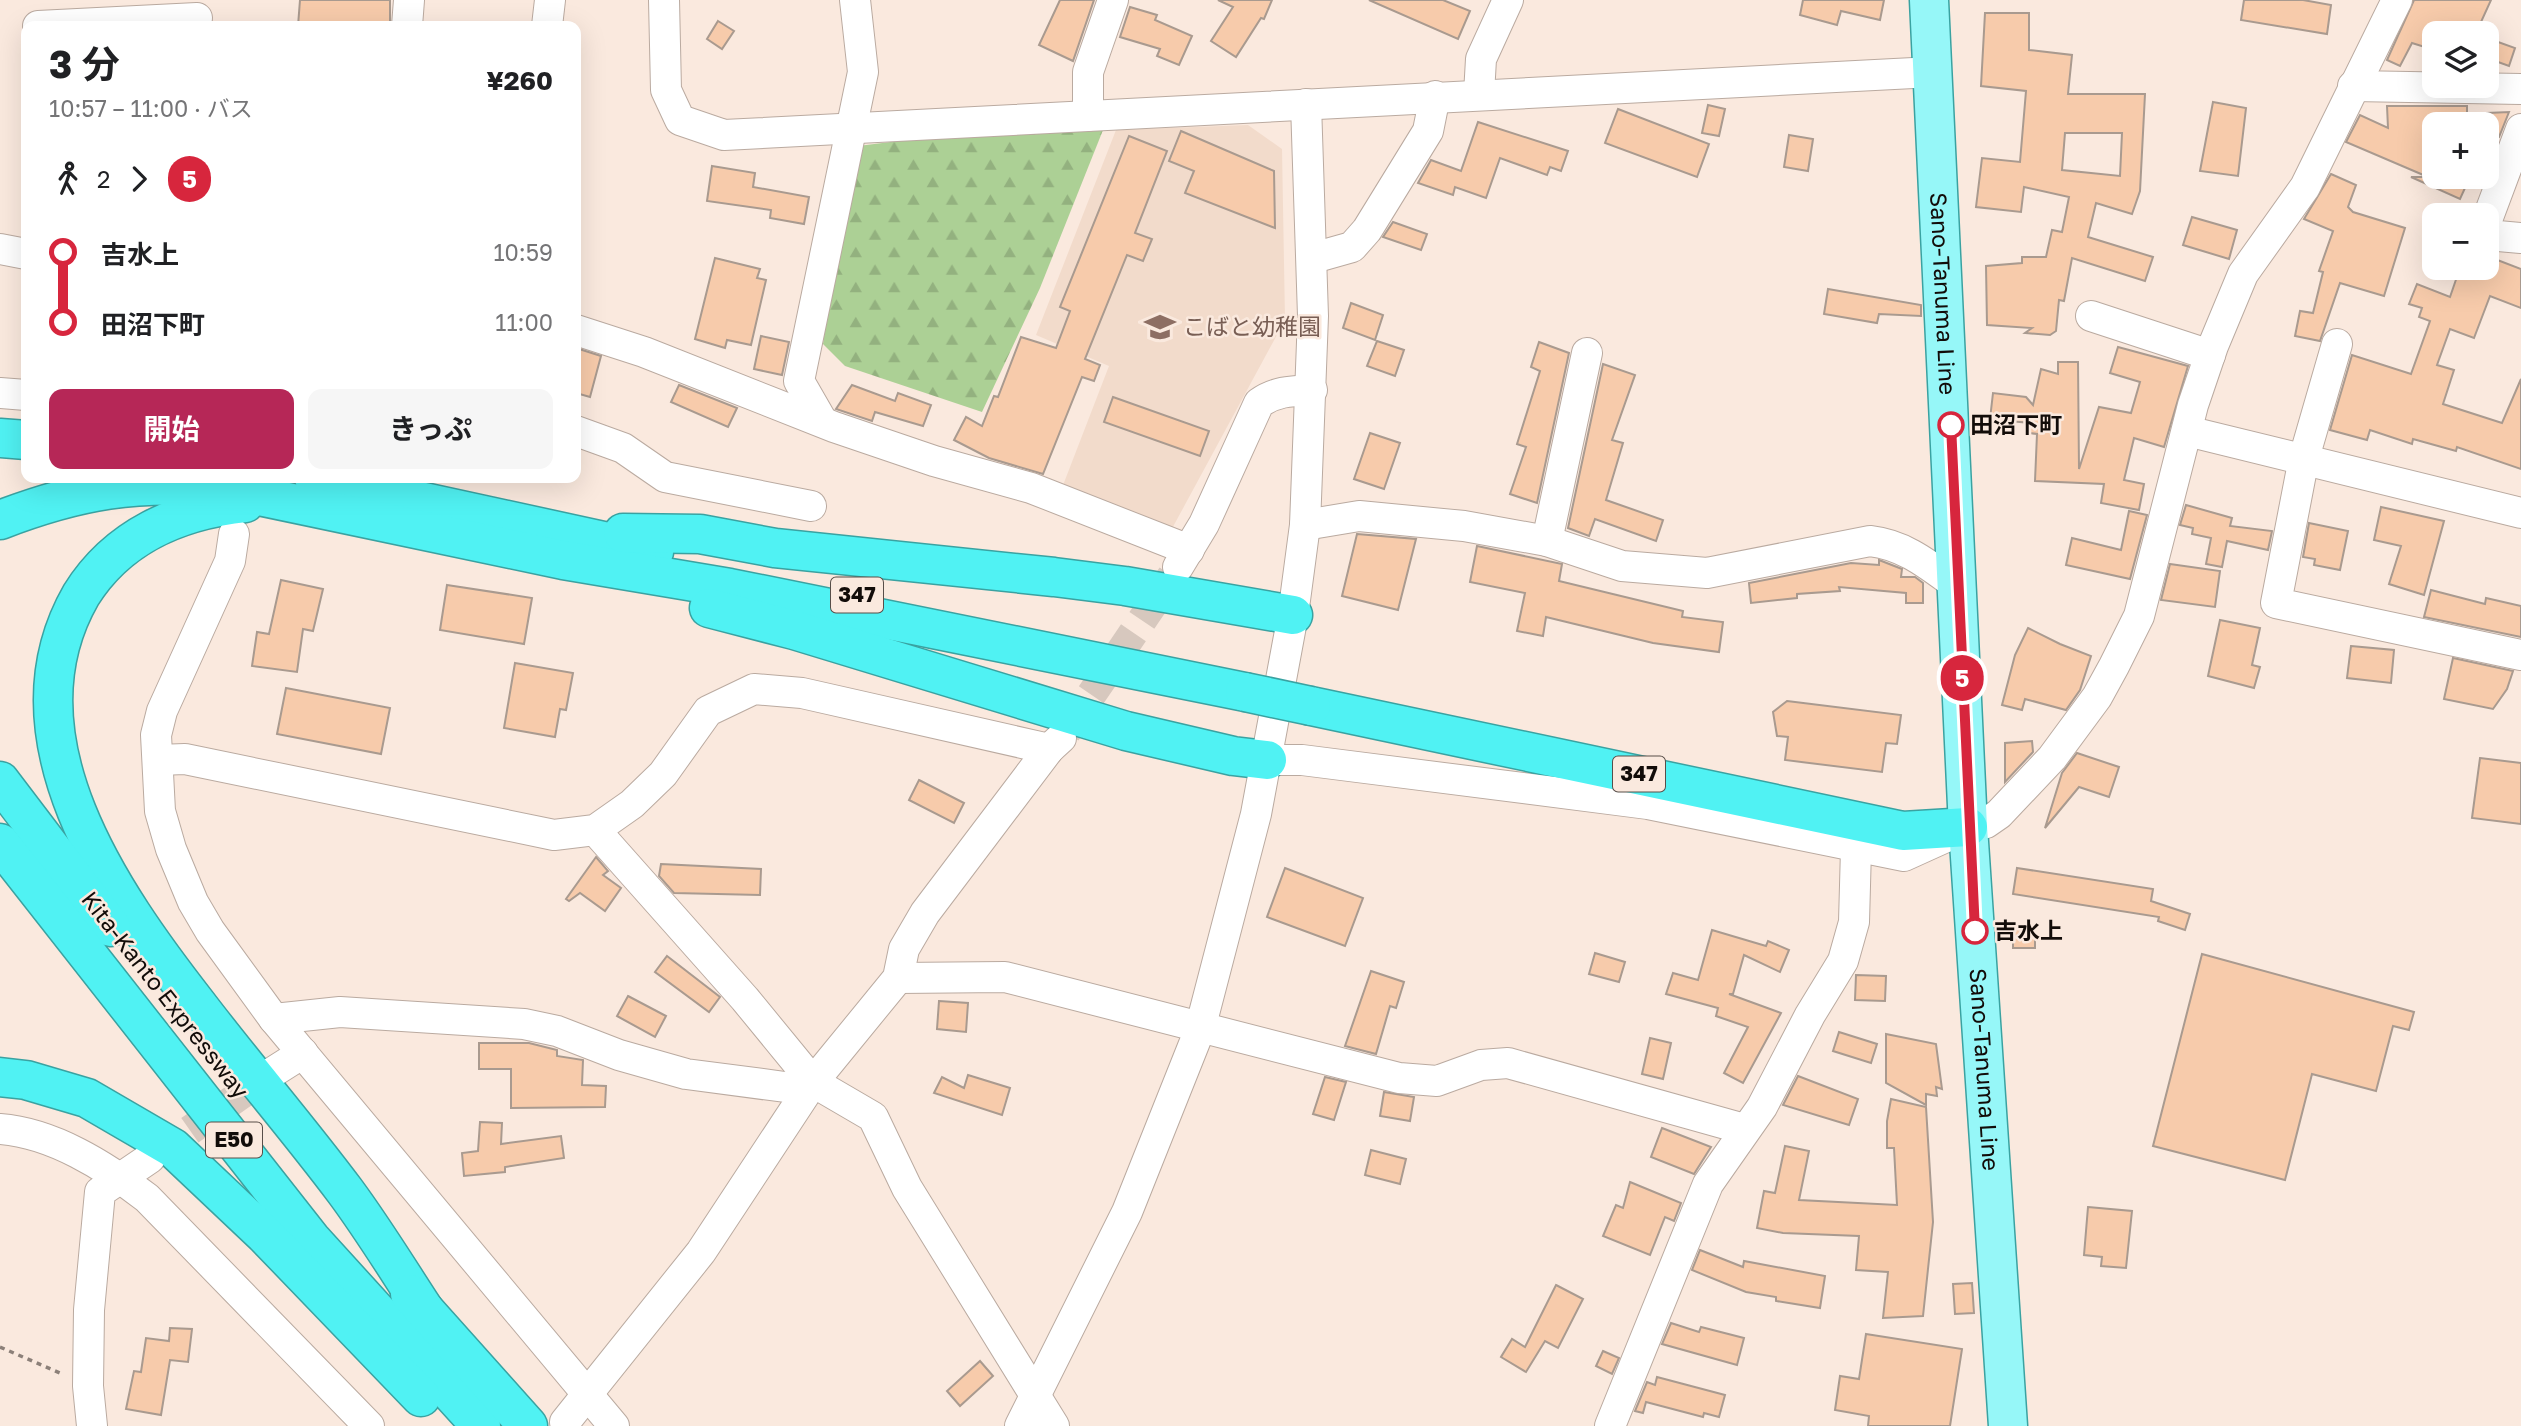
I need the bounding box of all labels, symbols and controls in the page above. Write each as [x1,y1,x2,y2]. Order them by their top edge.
map controls [2422,21,2499,280]
button: layers [2422,21,2499,98]
text: 3 分 [49,41,120,86]
text: ¥260 [487,65,553,96]
text: 10:57 – 11:00 · バス [49,94,253,122]
button: + [2422,112,2499,189]
icon: walk [49,160,87,198]
icon: forward [120,160,158,198]
text: 5 [182,164,197,193]
text: 2 [97,165,110,193]
street label: Sano-Tanuma Line [1925,192,1963,396]
button: − [2422,203,2499,280]
text: 10:59 [493,238,553,266]
text: 吉水上 [101,239,179,270]
text: 11:00 [495,308,553,336]
text: 田沼下町 [101,309,205,340]
school or university icon: こばと幼稚園 [1143,310,1177,344]
place label: こばと幼稚園 [1183,312,1321,340]
button: 開始 [49,389,294,469]
button: きっぷ [308,389,553,469]
place label: 田沼下町 [1970,410,2062,438]
marker: 田沼下町 [1938,412,1964,438]
road number: 347 [831,578,883,612]
line badge: 5 [1939,655,1985,701]
text: 5 [1955,663,1969,692]
road number: 347 [1613,756,1665,792]
street label: Kita-Kanto Expressway [76,885,255,1104]
place label: 吉水上 [1994,916,2063,944]
marker: 吉水上 [1962,918,1988,944]
street label: Sano-Tanuma Line [1964,967,2006,1172]
road number: E50 [206,1122,262,1158]

